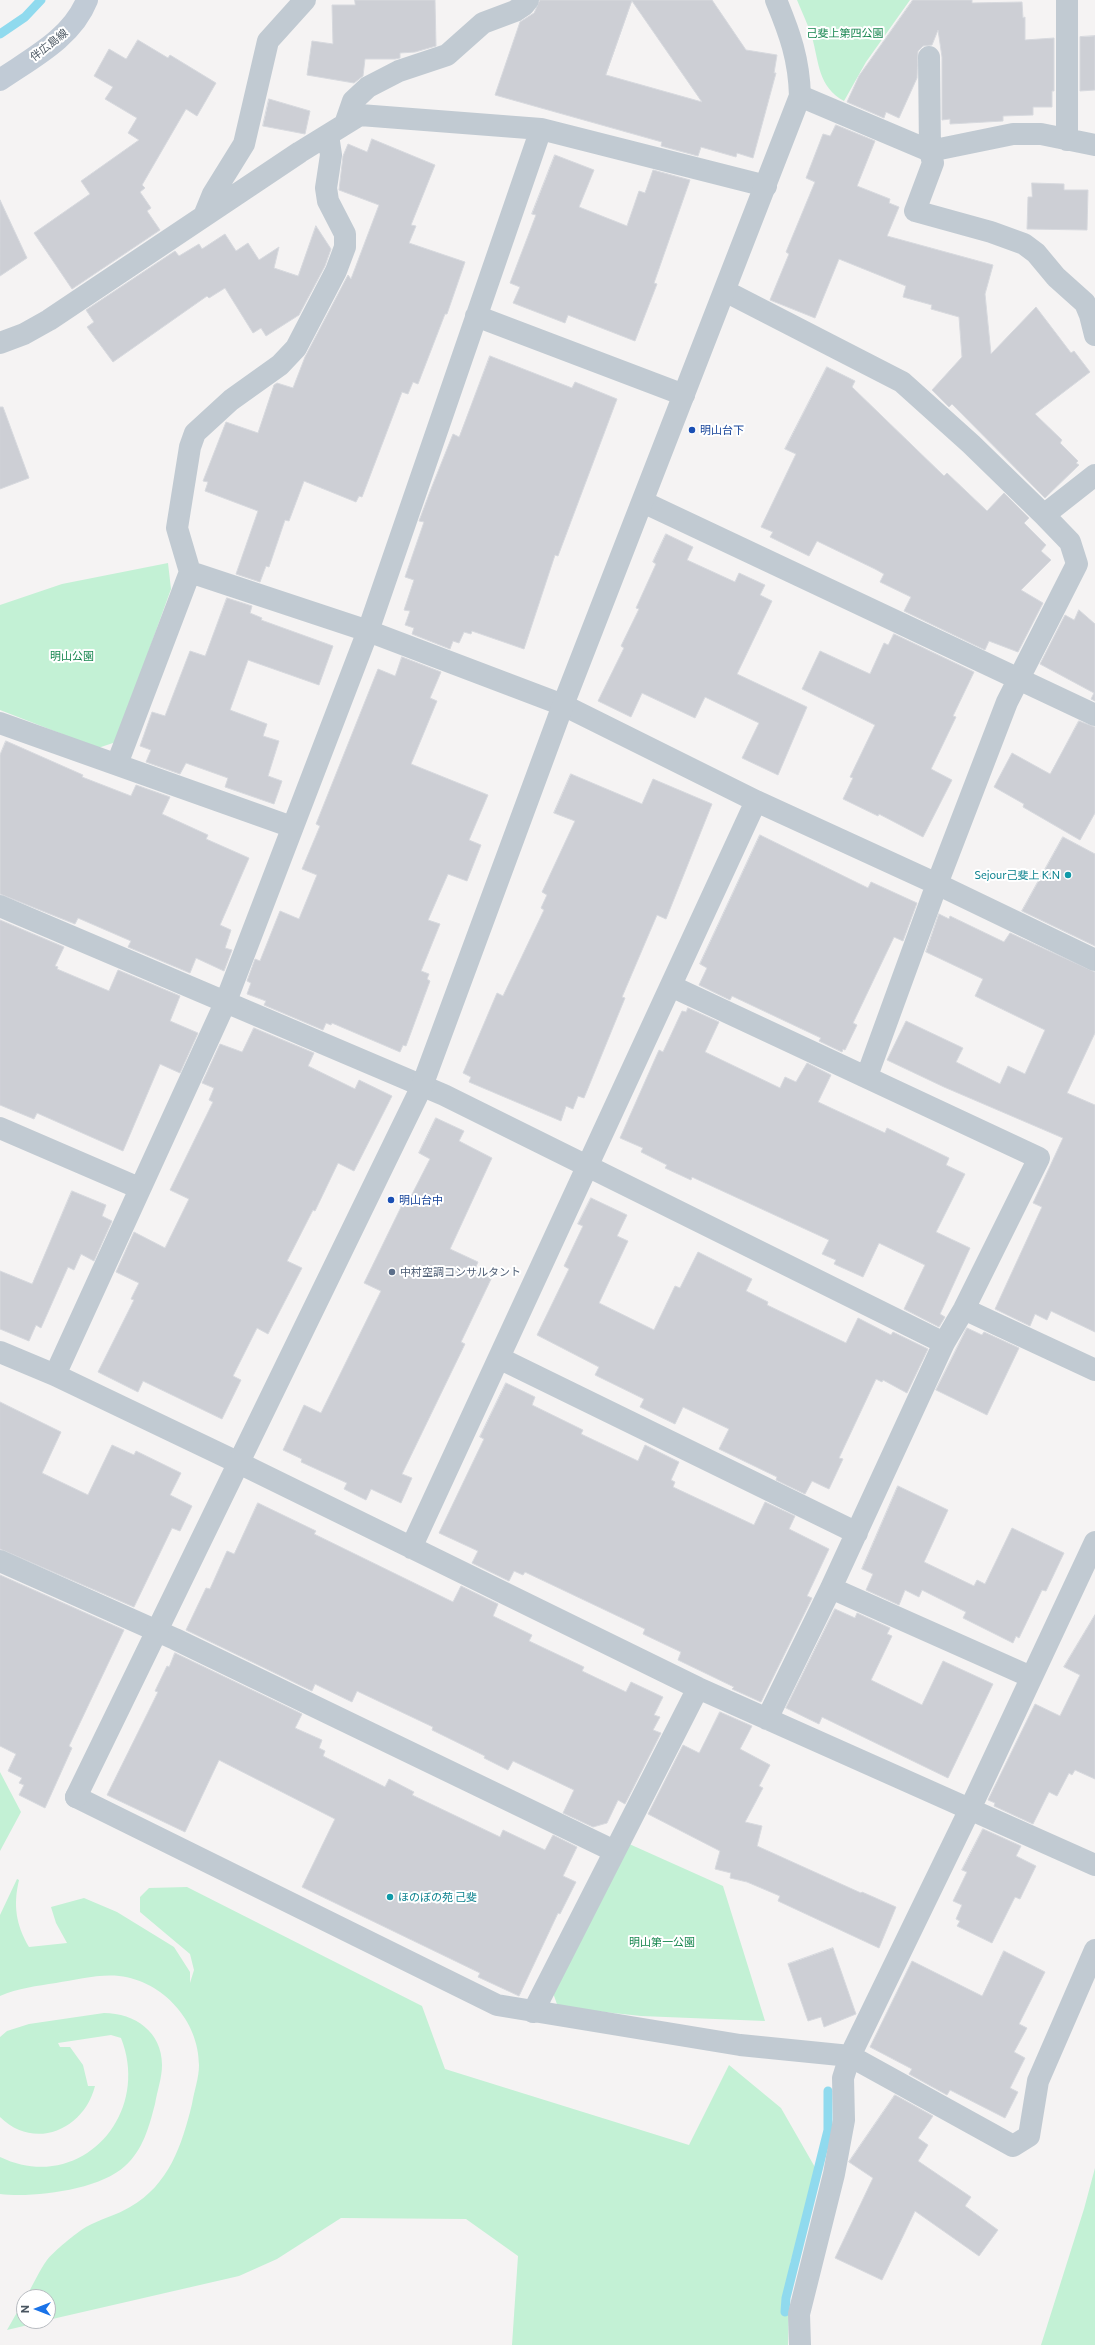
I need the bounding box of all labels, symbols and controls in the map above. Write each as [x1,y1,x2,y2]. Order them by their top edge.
street label: 伴広島線 [28,26,70,64]
park label: 己斐上第四公園 [807,26,883,40]
place label: 明山台下 [700,423,744,437]
marker: 明山台下 [687,425,697,435]
park label: 明山公園 [50,649,94,663]
place label: Sejour己斐上 K.N [974,868,1060,882]
marker: Sejour己斐上 K.N [1063,870,1073,880]
place label: 明山台中 [399,1193,443,1207]
marker: 明山台中 [386,1195,396,1205]
place label: 中村空調コンサルタント [400,1265,521,1279]
marker: 中村空調コンサルタント [387,1267,397,1277]
place label: ほのぼの苑 己斐 [398,1890,477,1904]
marker: ほのぼの苑 己斐 [385,1892,395,1902]
park label: 明山第一公園 [629,1935,695,1949]
north arrow [16,2289,56,2329]
text: N [18,2305,31,2313]

